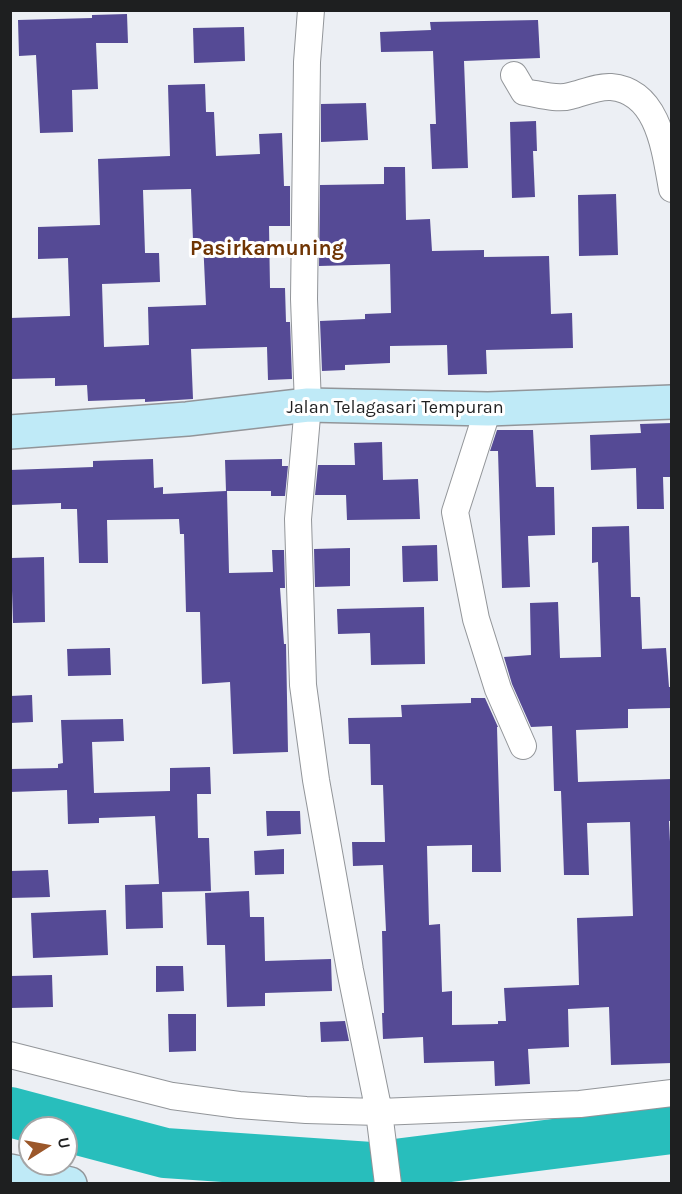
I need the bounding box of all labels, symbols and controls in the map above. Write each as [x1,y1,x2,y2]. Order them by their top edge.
district label: Pasirkamuning [190,236,344,262]
street label: Jalan Telagasari Tempuran [286,397,504,419]
north arrow [18,1116,78,1176]
text: U [54,1136,75,1150]

